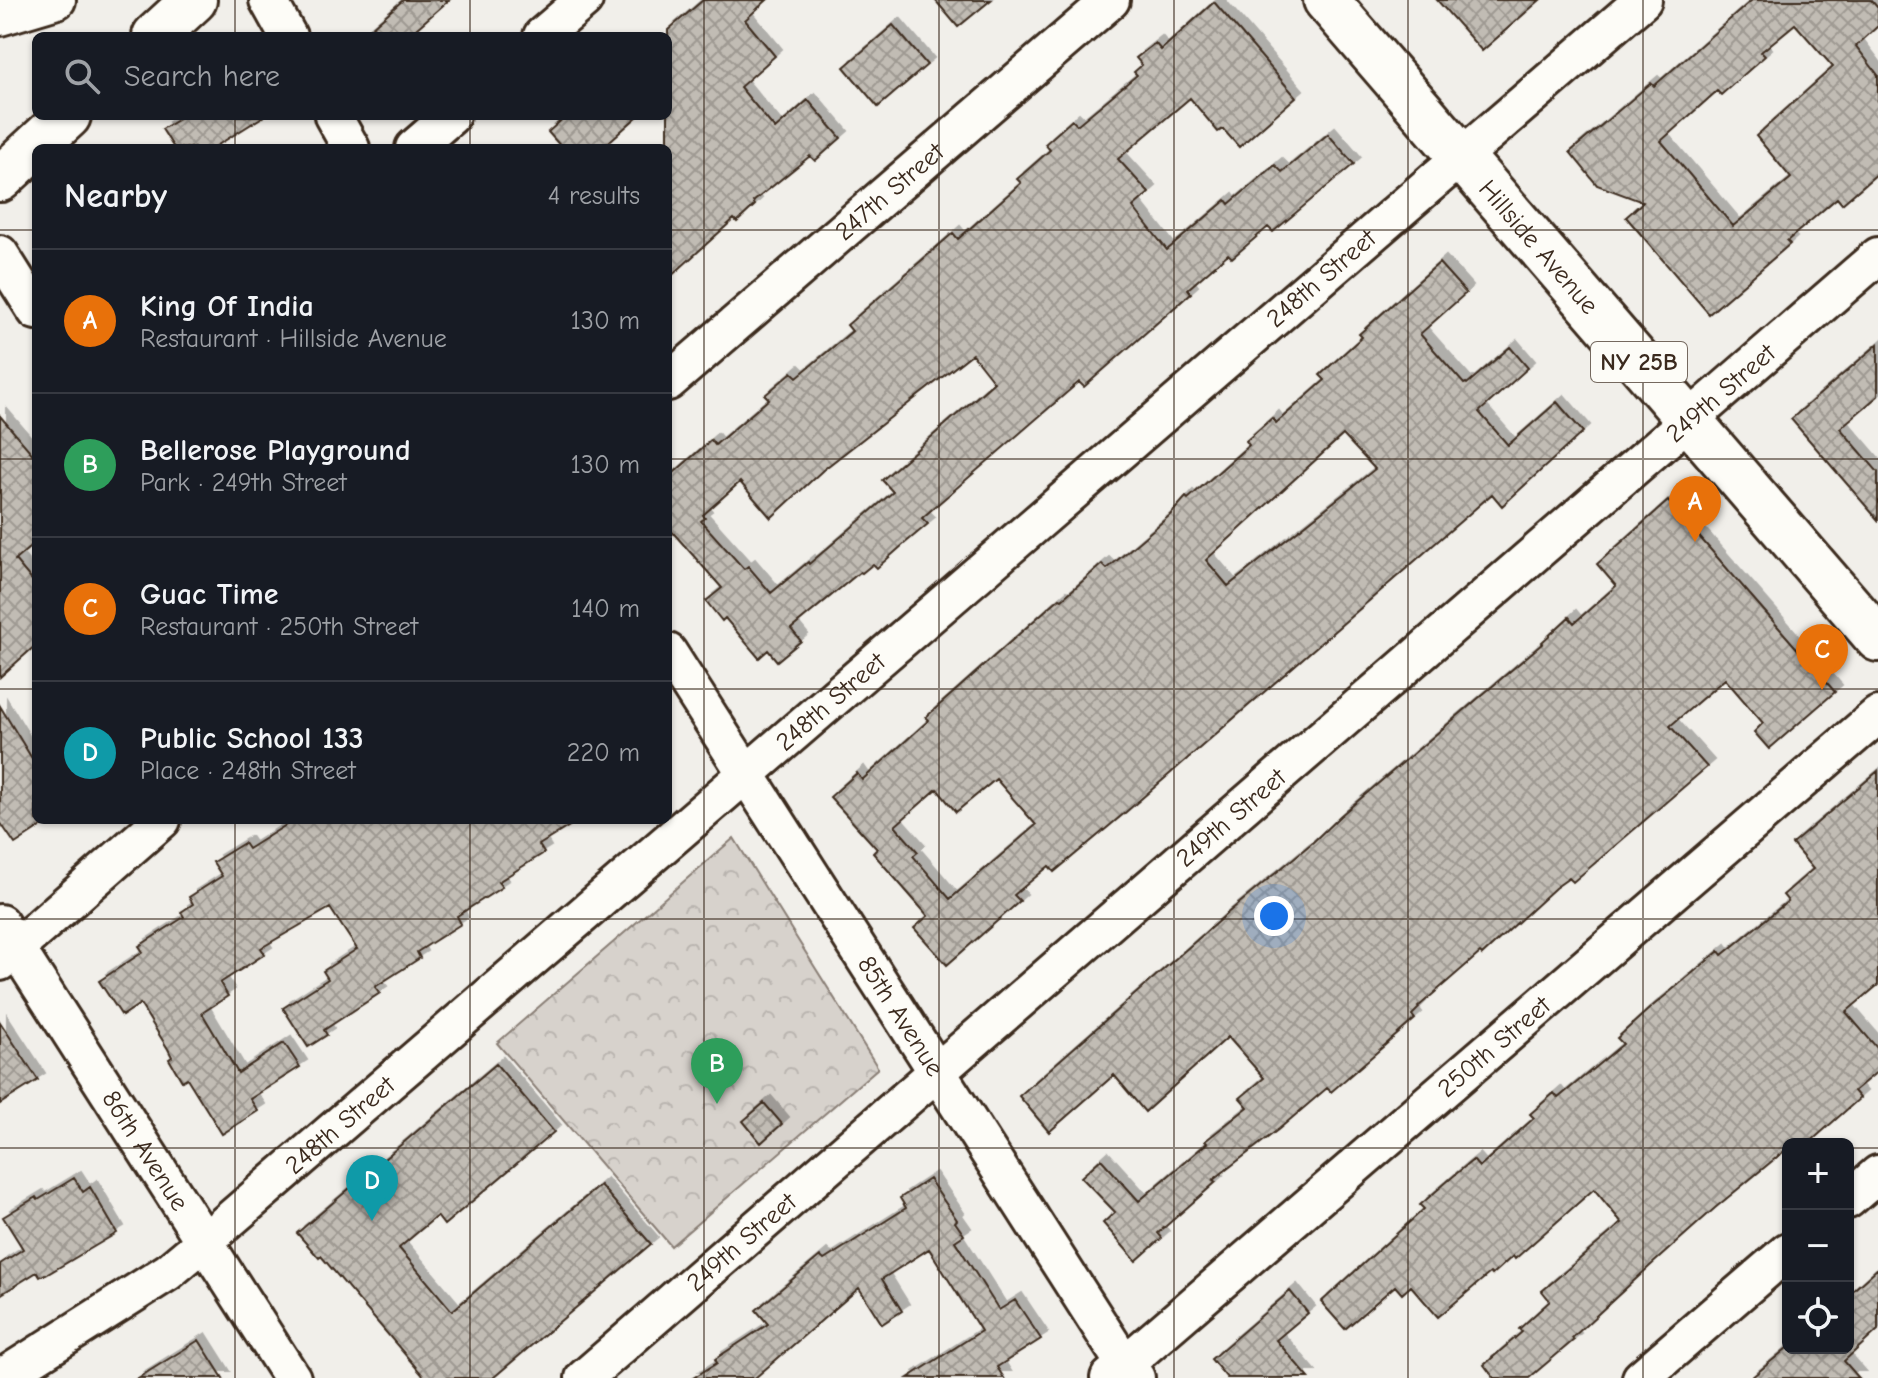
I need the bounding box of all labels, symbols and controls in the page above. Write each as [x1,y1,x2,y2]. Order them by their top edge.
search box [32,32,672,120]
icon: search [60,54,104,98]
text: Search here [124,59,280,94]
street label: 247th Street [829,136,951,247]
street label: Hillside Avenue [1472,174,1604,321]
text: Nearby [64,176,167,216]
text: 4 results [548,181,640,211]
street label: 248th Street [1261,222,1383,334]
text: King Of India [140,289,314,324]
text: A [83,306,97,336]
text: 130 m [571,306,640,336]
text: Restaurant · Hillside Avenue [140,324,447,354]
street label: 249th Street [1660,337,1783,449]
road number: NY 25B [1591,342,1687,382]
text: Bellerose Playground [140,433,411,468]
text: B [82,450,98,480]
text: 130 m [571,450,640,480]
text: Park · 249th Street [140,468,347,498]
pin: A [1669,476,1721,542]
text: Guac Time [140,577,278,612]
text: C [82,594,98,624]
text: 140 m [571,594,640,624]
text: Restaurant · 250th Street [140,612,418,642]
pin: C [1796,624,1848,690]
street label: 248th Street [770,646,893,757]
text: Public School 133 [140,721,364,756]
text: D [82,738,98,768]
text: 220 m [567,738,640,768]
text: Place · 248th Street [140,756,356,786]
street label: 249th Street [1171,761,1293,874]
your location [1254,896,1294,936]
street label: 85th Avenue [851,951,950,1082]
street label: 250th Street [1432,989,1558,1104]
pin: B [691,1038,743,1104]
street label: 248th Street [280,1069,402,1181]
street label: 86th Avenue [95,1085,195,1216]
map controls [1782,1138,1854,1354]
button: + [1782,1138,1854,1210]
pin: D [346,1155,398,1221]
street label: 249th Street [681,1186,804,1298]
button: − [1782,1210,1854,1282]
button: locate [1782,1282,1854,1354]

